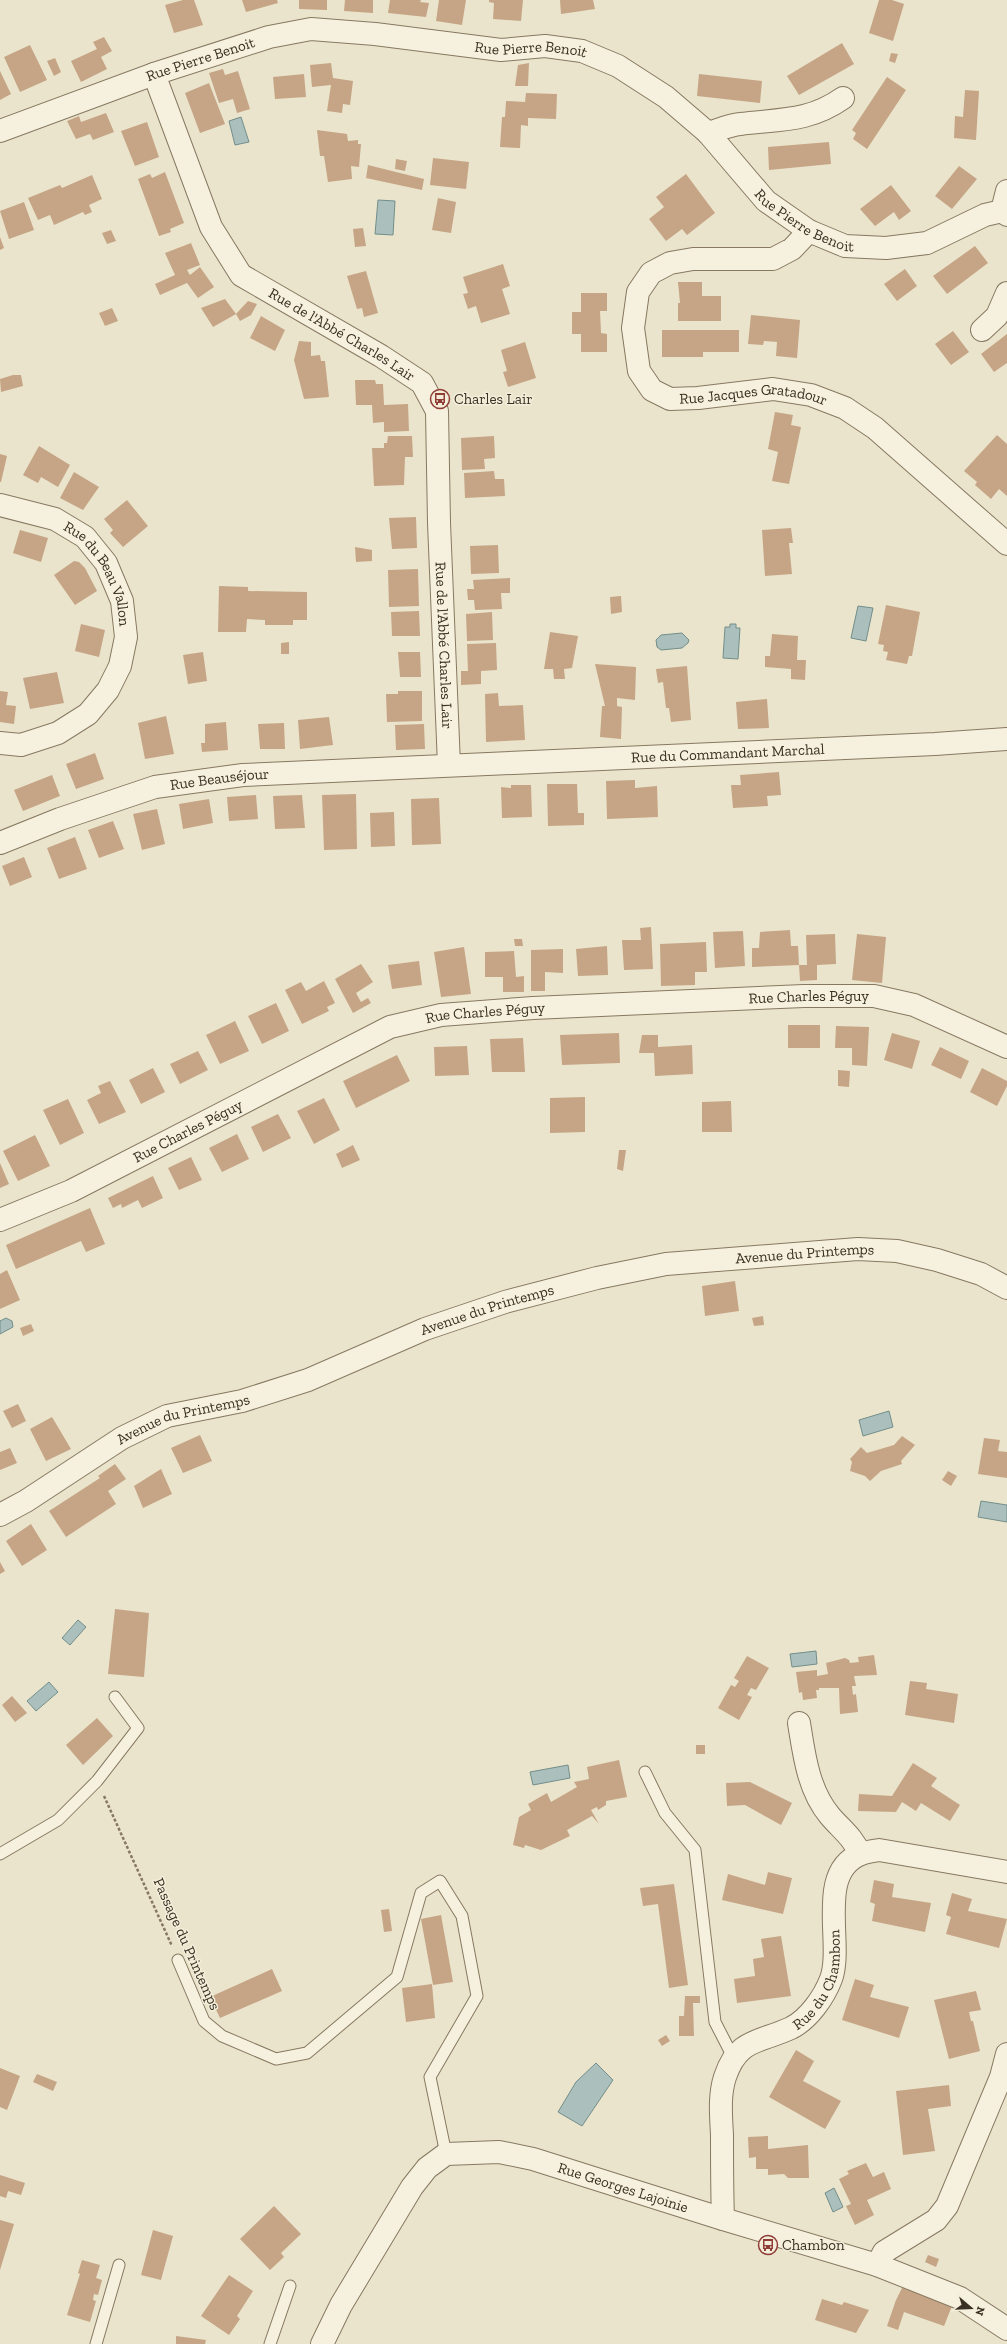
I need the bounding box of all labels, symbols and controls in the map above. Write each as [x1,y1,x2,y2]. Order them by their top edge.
street label: Rue Pierre Benoit [143,33,258,85]
street label: Rue Pierre Benoit [473,37,591,61]
street label: Rue Pierre Benoit [751,185,855,255]
street label: Rue de l'Abbé Charles Lair [265,284,419,385]
street label: Rue Jacques Gratadour [679,380,830,409]
bus stop icon: Charles Lair [429,388,451,410]
place label: Charles Lair [454,390,532,408]
street label: Rue du Beau Vallon [60,517,134,627]
street label: Rue de l'Abbé Charles Lair [432,561,457,729]
street label: Rue du Commandant Marchal [631,740,825,767]
street label: Rue Beauséjour [169,765,270,794]
street label: Rue Charles Péguy [748,987,869,1007]
street label: Rue Charles Péguy [423,998,546,1027]
street label: Rue Charles Péguy [130,1095,246,1166]
street label: Avenue du Printemps [735,1240,875,1268]
street label: Avenue du Printemps [418,1281,556,1339]
street label: Avenue du Printemps [113,1390,252,1448]
street label: Passage du Printemps [150,1875,224,2013]
street label: Rue du Chambon [789,1929,844,2034]
street label: Rue Georges Lajoinie [555,2158,690,2216]
bus stop icon: Chambon [757,2234,779,2256]
place label: Chambon [782,2236,845,2254]
north arrow [951,2288,991,2328]
text: N [972,2305,987,2318]

